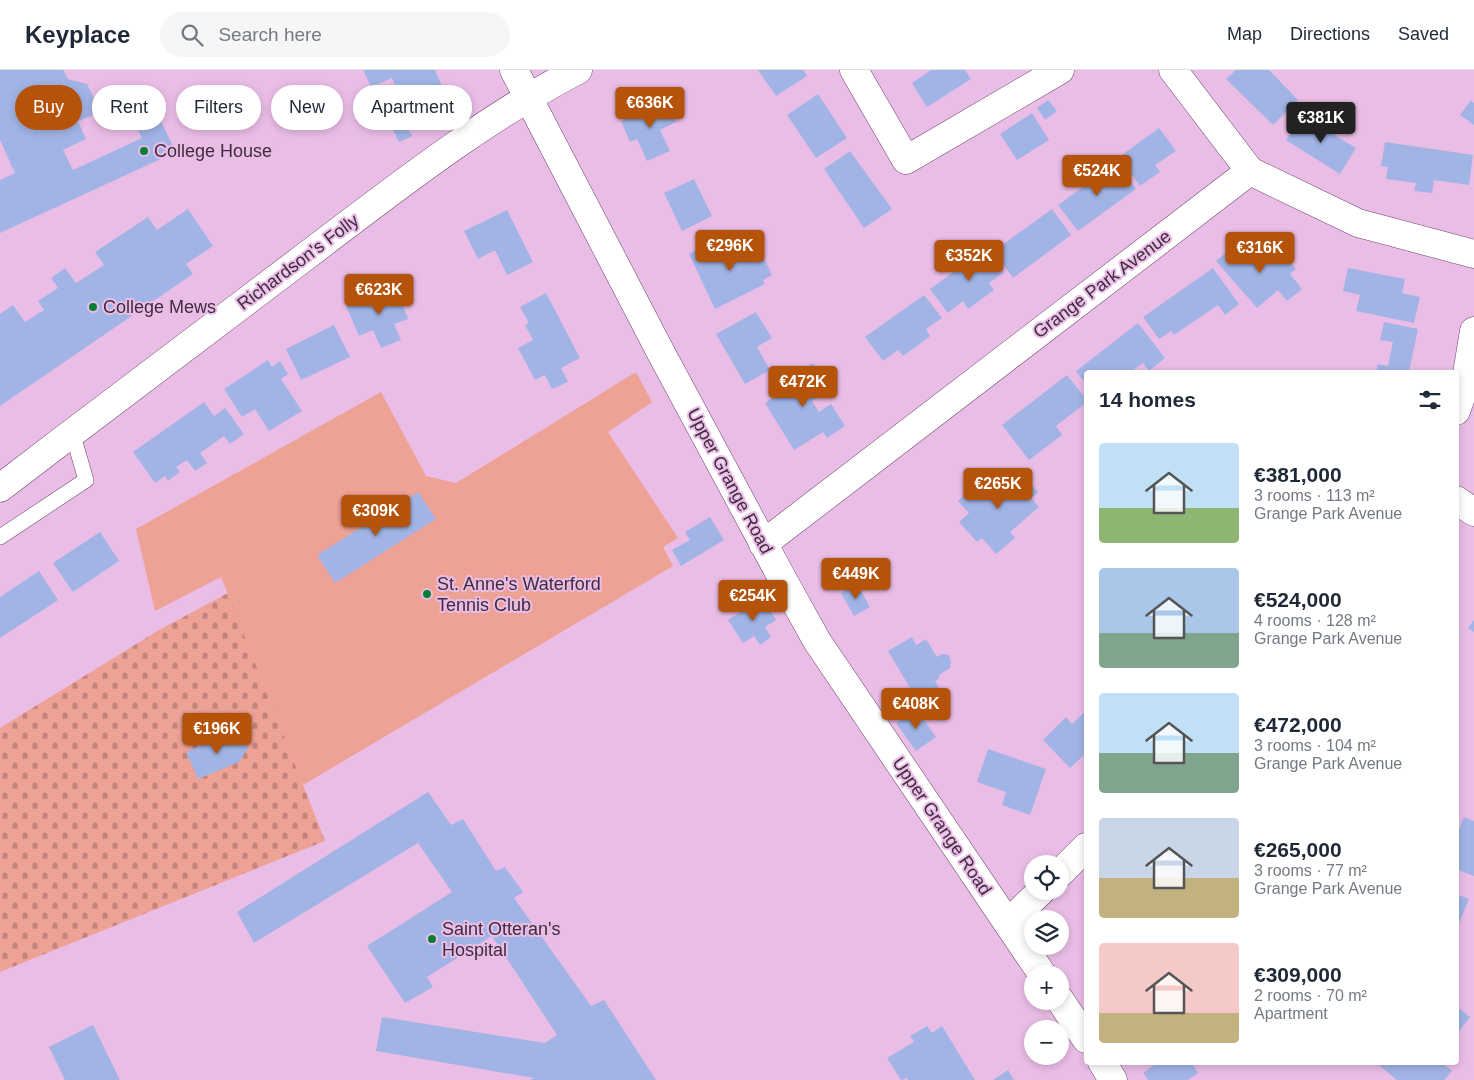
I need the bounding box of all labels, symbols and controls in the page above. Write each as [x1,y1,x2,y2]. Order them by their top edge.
search box [160,12,510,57]
text: Keyplace [25,21,130,48]
icon: search [178,21,206,49]
text: Search here [218,24,322,45]
text: Map [1227,24,1262,44]
text: Directions [1290,24,1370,44]
text: Saved [1398,24,1449,44]
chip: Buy [15,85,82,130]
chip: Rent [92,85,166,130]
chip: Filters [176,85,261,130]
chip: New [271,85,343,130]
chip: Apartment [353,85,472,130]
pin: €636K [615,87,685,129]
text: €636K [626,94,674,111]
pin: €381K [1286,102,1356,144]
text: €381K [1297,109,1345,126]
place label: College House [154,141,272,161]
marker: College House [138,145,150,157]
pin: €524K [1062,154,1132,197]
text: €524K [1073,162,1121,179]
street label: Richardson's Folly [233,210,363,314]
street label: Grange Park Avenue [1029,226,1175,342]
pin: €296K [695,230,765,272]
pin: €316K [1225,232,1295,274]
text: €296K [706,237,754,254]
text: €316K [1236,239,1284,256]
pin: €352K [934,240,1004,282]
text: €352K [945,247,993,264]
pin: €623K [344,274,414,316]
text: €623K [355,281,403,298]
place label: College Mews [103,297,216,317]
marker: College Mews [87,301,99,313]
pin: €472K [768,366,838,408]
text: €472K [779,373,827,390]
icon: filters [1416,386,1444,414]
text: 14 homes [1099,388,1196,411]
street label: Upper Grange Road [683,405,777,557]
icon: home [1139,463,1199,523]
text: €381,000 [1254,463,1342,486]
pin: €265K [963,468,1033,510]
text: €265K [974,475,1022,492]
text: 3 rooms · 113 m² [1254,487,1375,504]
pin: €309K [341,494,411,537]
text: €309K [352,502,400,519]
text: Grange Park Avenue [1254,505,1402,522]
pin: €449K [821,558,891,600]
text: €449K [832,565,880,582]
place label: St. Anne's Waterford Tennis Club [437,574,601,615]
pin: €254K [718,580,788,622]
text: €254K [729,587,777,604]
marker: St. Anne's Waterford Tennis Club [421,588,433,600]
icon: home [1139,588,1199,648]
text: €524,000 [1254,588,1342,611]
text: 4 rooms · 128 m² [1254,612,1376,629]
text: Grange Park Avenue [1254,630,1402,647]
pin: €408K [881,688,951,730]
text: €408K [892,695,940,712]
pin: €196K [182,712,252,755]
icon: home [1139,713,1199,773]
text: €472,000 [1254,713,1342,736]
text: €196K [193,720,241,737]
text: 3 rooms · 104 m² [1254,737,1376,754]
street label: Upper Grange Road [888,753,996,899]
text: Grange Park Avenue [1254,755,1402,772]
icon: home [1139,838,1199,898]
text: €265,000 [1254,838,1342,861]
map controls [1024,855,1069,1065]
button: locate [1024,855,1069,900]
text: 3 rooms · 77 m² [1254,862,1367,879]
text: Grange Park Avenue [1254,880,1402,897]
button: layers [1024,910,1069,955]
place label: Saint Otteran's Hospital [442,919,561,960]
marker: Saint Otteran's Hospital [426,933,438,945]
icon: home [1139,963,1199,1023]
text: €309,000 [1254,963,1342,986]
button: + [1024,965,1069,1010]
text: 2 rooms · 70 m² [1254,987,1367,1004]
text: Apartment [1254,1005,1328,1022]
button: − [1024,1020,1069,1065]

